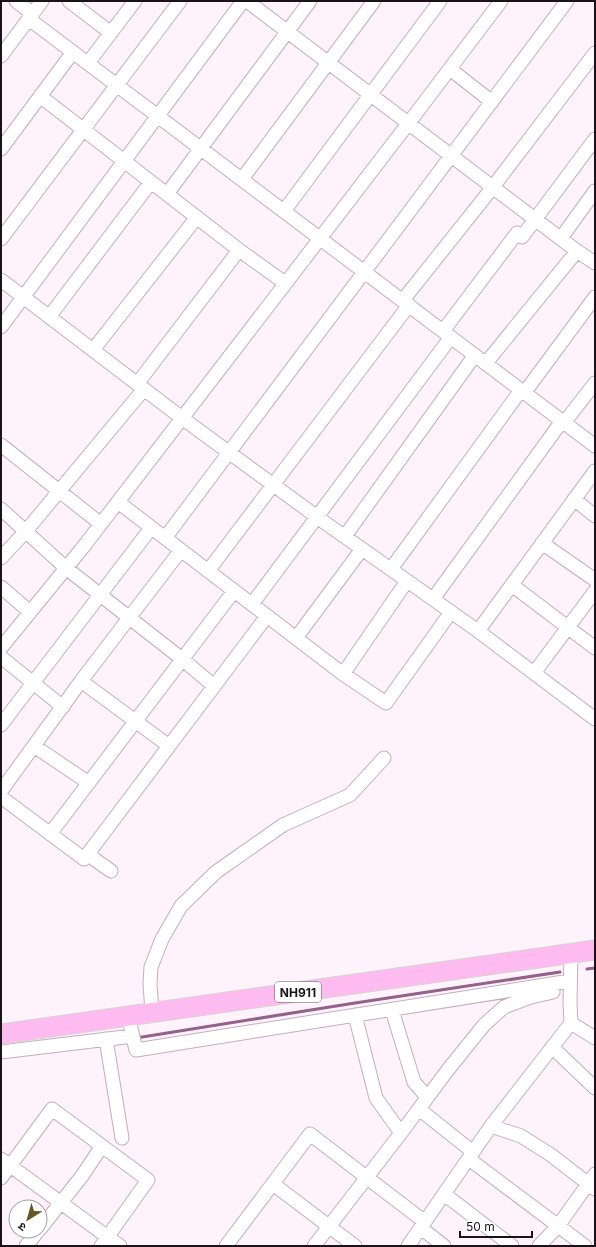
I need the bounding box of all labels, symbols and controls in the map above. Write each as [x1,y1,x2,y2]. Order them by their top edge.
road number: NH911 [275,982,321,1002]
north arrow [8,1199,48,1239]
scale bar [460,1213,532,1239]
text: उ [15,1219,29,1235]
text: 50 m [466,1219,495,1234]

